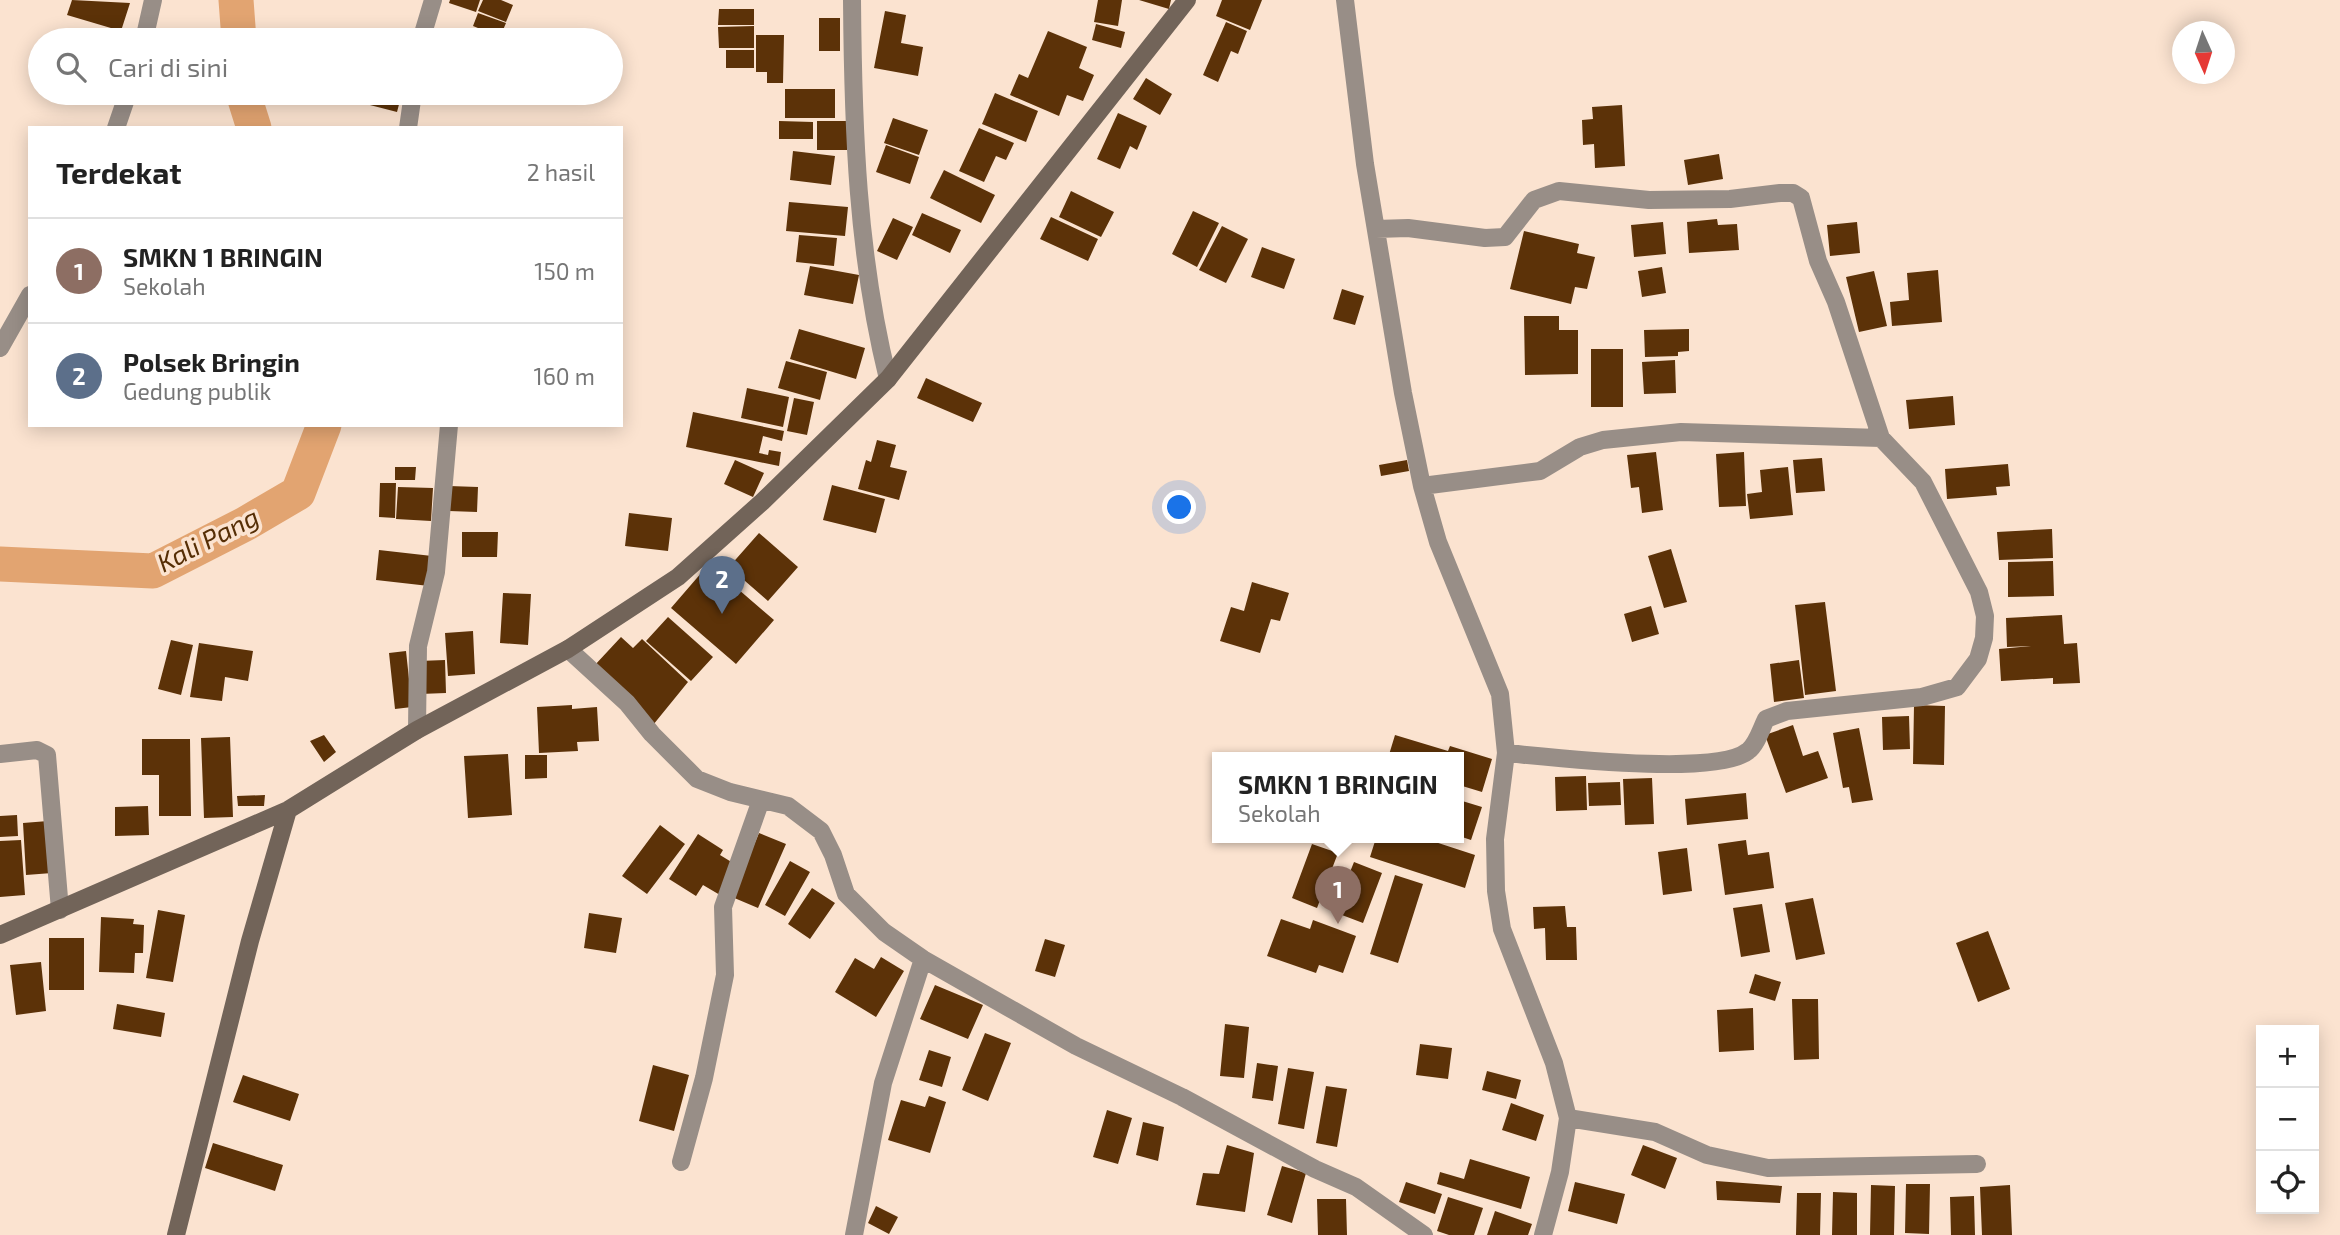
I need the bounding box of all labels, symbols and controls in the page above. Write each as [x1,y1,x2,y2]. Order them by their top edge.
north arrow [2172,21,2235,84]
search box [28,28,623,105]
icon: search [52,48,90,86]
text: Cari di sini [108,51,228,82]
text: Terdekat [56,154,182,190]
text: 2 hasil [527,158,595,186]
text: SMKN 1 BRINGIN [123,241,323,272]
text: 1 [74,257,84,285]
text: 150 m [534,257,595,285]
text: Sekolah [123,272,206,300]
text: Polsek Bringin [123,346,300,377]
text: 2 [72,362,86,390]
text: 160 m [534,362,595,390]
text: Gedung publik [123,377,271,405]
your location [1162,490,1196,524]
water label: Kali Pang [151,500,263,577]
pin: 2 [699,556,745,614]
popup [1212,752,1464,843]
text: SMKN 1 BRINGIN [1238,768,1438,799]
text: Sekolah [1238,799,1321,827]
pin: 1 [1315,866,1361,924]
map controls [2256,1025,2319,1214]
button: + [2256,1025,2319,1088]
button: − [2256,1088,2319,1151]
button: locate [2256,1151,2319,1214]

